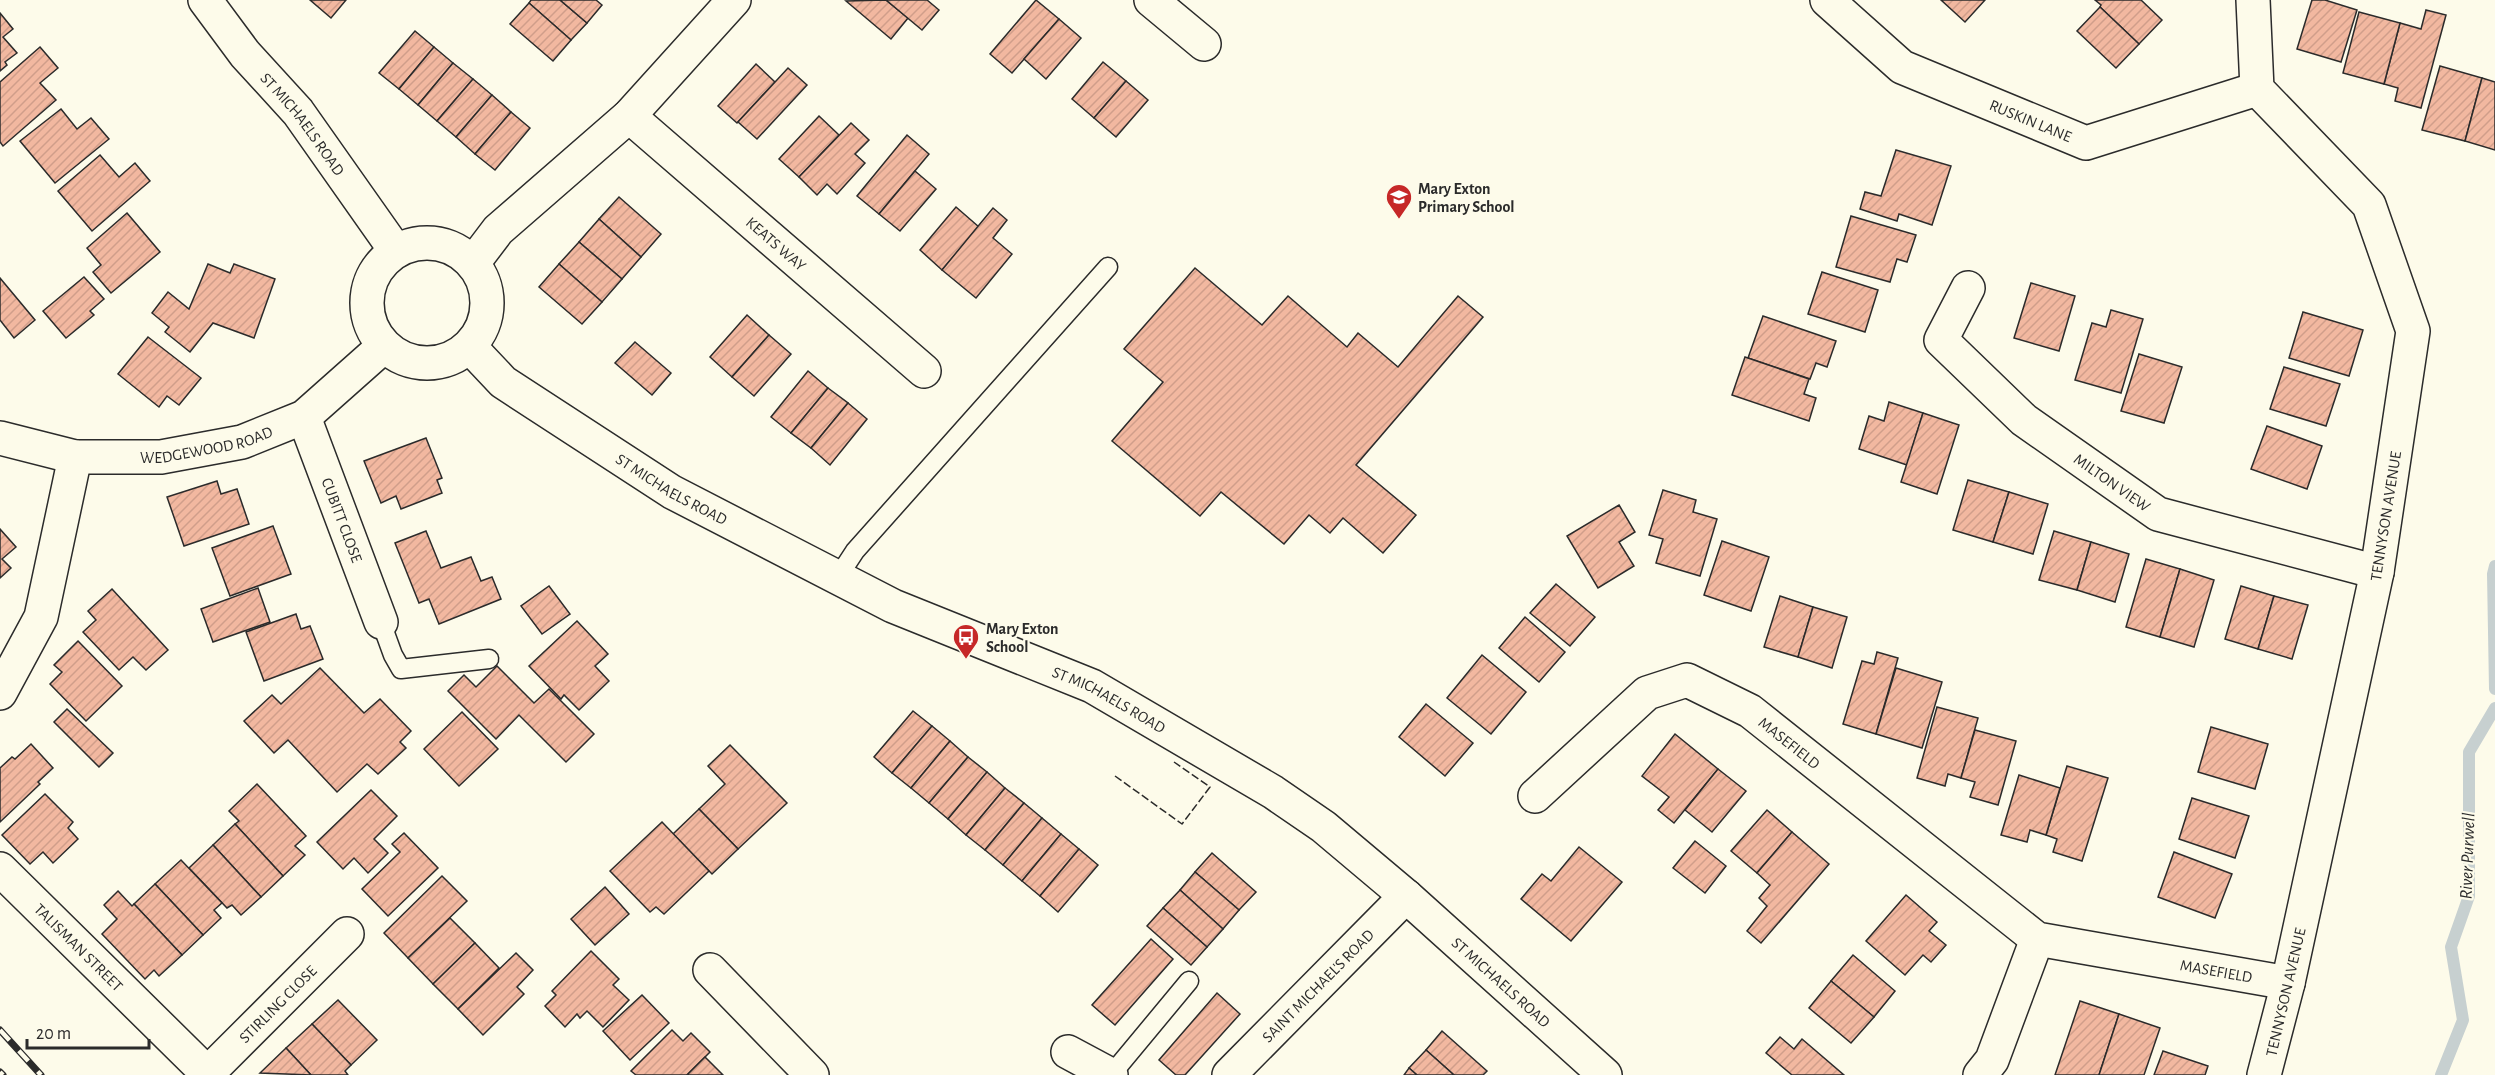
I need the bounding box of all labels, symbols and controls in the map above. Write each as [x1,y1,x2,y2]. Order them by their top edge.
street label: ST MICHAELS ROAD [257,70,347,179]
street label: RUSKIN LANE [1987,97,2074,145]
place label: Mary Exton Primary School [1418,181,1515,216]
school or university icon: Mary Exton Primary School [1384,182,1414,220]
street label: KEATS WAY [743,214,809,275]
street label: WEDGEWOOD ROAD [140,424,275,466]
street label: TENNYSON AVENUE [2368,450,2404,582]
street label: ST MICHAELS ROAD [613,451,730,528]
street label: MILTON VIEW [2071,451,2154,515]
street label: CUBITT CLOSE [319,476,365,565]
place label: Mary Exton School [986,621,1059,655]
bus stop icon: Mary Exton School [951,622,981,660]
street label: ST MICHAELS ROAD [1050,664,1168,736]
street label: MASEFIELD [1755,714,1823,772]
water label: River Purwell [2457,812,2479,900]
street label: TALISMAN STREET [31,901,126,995]
street label: TENNYSON AVENUE [2263,926,2309,1058]
street label: SAINT MICHAEL'S ROAD [1259,927,1377,1046]
street label: ST MICHAELS ROAD [1449,935,1553,1031]
street label: MASEFIELD [2179,957,2254,986]
street label: STIRLING CLOSE [236,962,320,1046]
scale bar [27,1012,148,1050]
text: 20 m [36,1025,71,1043]

